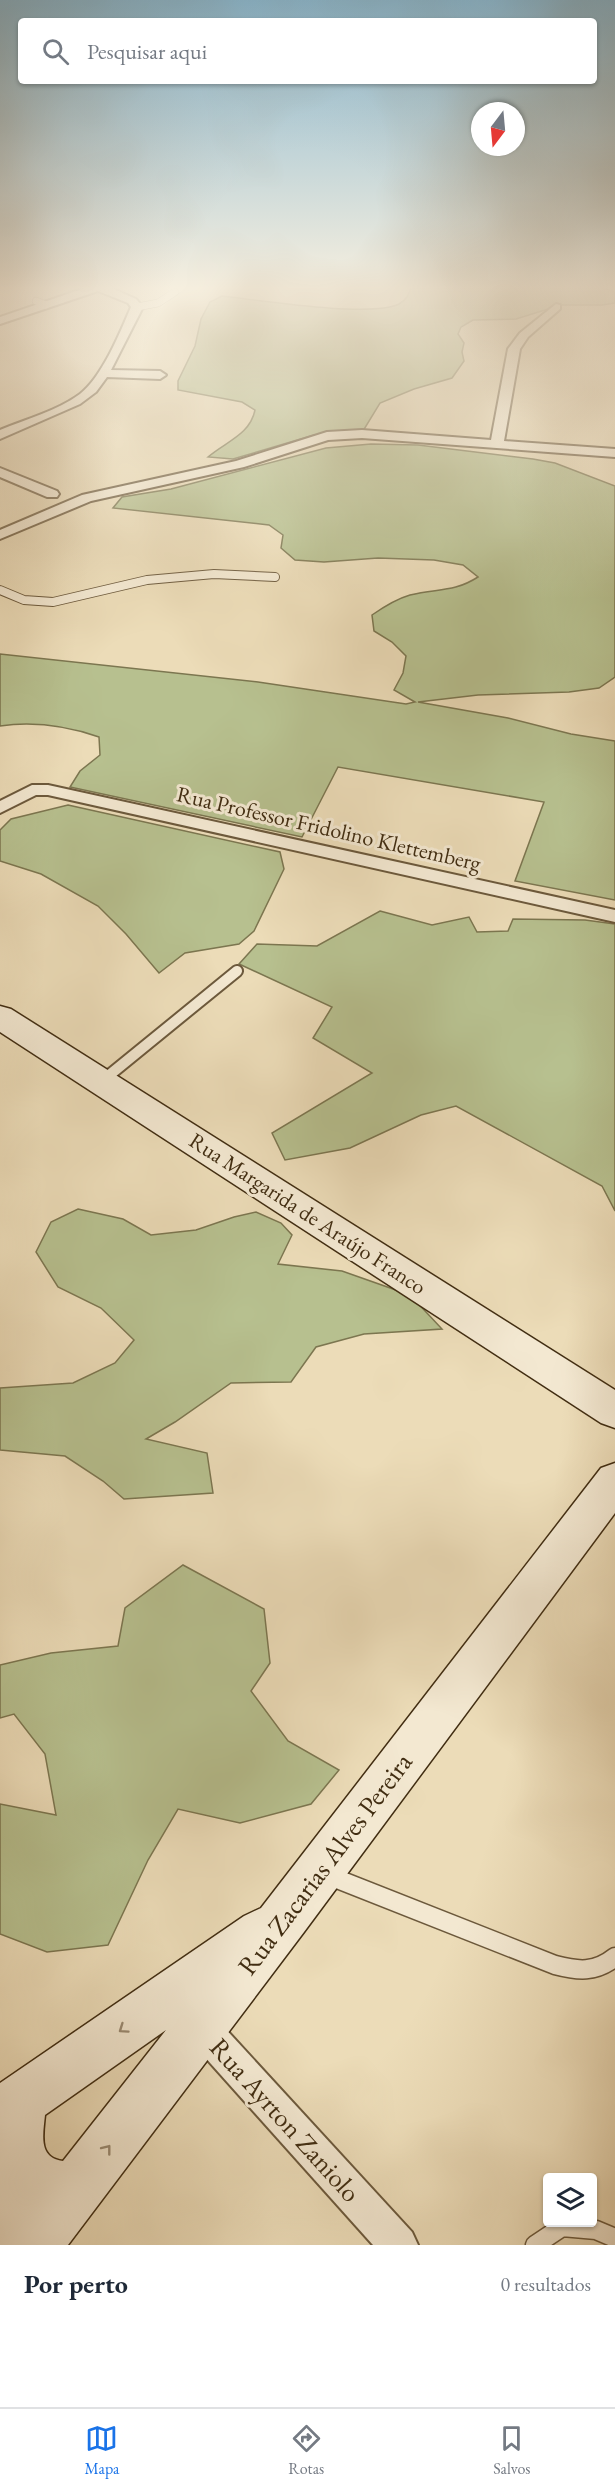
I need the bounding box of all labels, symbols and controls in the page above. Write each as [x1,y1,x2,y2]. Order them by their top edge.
search box [18,18,597,84]
icon: search [39,35,72,68]
text: Pesquisar aqui [87,37,207,66]
north arrow [471,102,525,156]
street label: Rua Professor Fridolino Klettemberg [174,779,484,878]
street label: Rua Margarida de Araújo Franco [184,1126,432,1301]
street label: Rua Zacarias Alves Pereira [229,1745,420,1982]
one-way arrow [119,2022,130,2033]
street label: Rua Ayrton Zaniolo [202,2030,368,2209]
one-way arrow [100,2144,111,2155]
map controls [543,2173,597,2227]
button: layers [543,2173,597,2227]
text: Por perto [24,2267,128,2301]
text: 0 resultados [500,2271,591,2297]
tab: Mapa [84,2422,119,2479]
tab: Rotas [288,2422,324,2479]
tab: Salvos [493,2422,531,2479]

